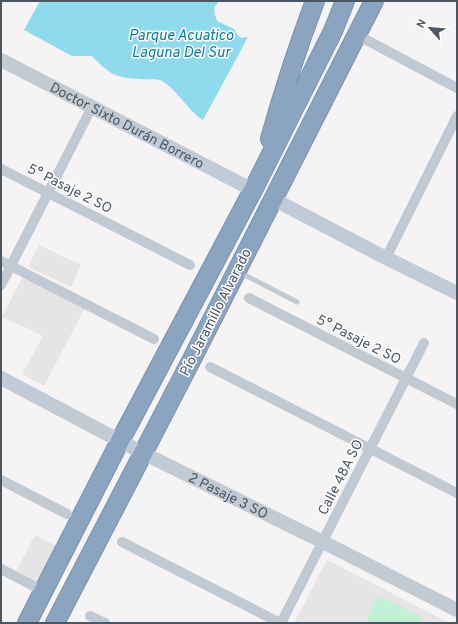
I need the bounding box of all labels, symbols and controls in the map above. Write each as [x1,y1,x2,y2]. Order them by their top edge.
north arrow [410,8,450,48]
text: N [414,17,430,31]
water label: Parque Acuatico Laguna Del Sur [129,27,233,63]
street label: Doctor Sixto Durán Borrero [47,80,207,173]
street label: 5° Pasaje 2 SO [24,161,114,218]
street label: Pío Jaramillo Alvarado [177,246,256,379]
street label: 5° Pasaje 2 SO [313,312,403,369]
street label: Calle 48A SO [315,437,368,518]
street label: 2 Pasaje 3 SO [185,470,271,523]

